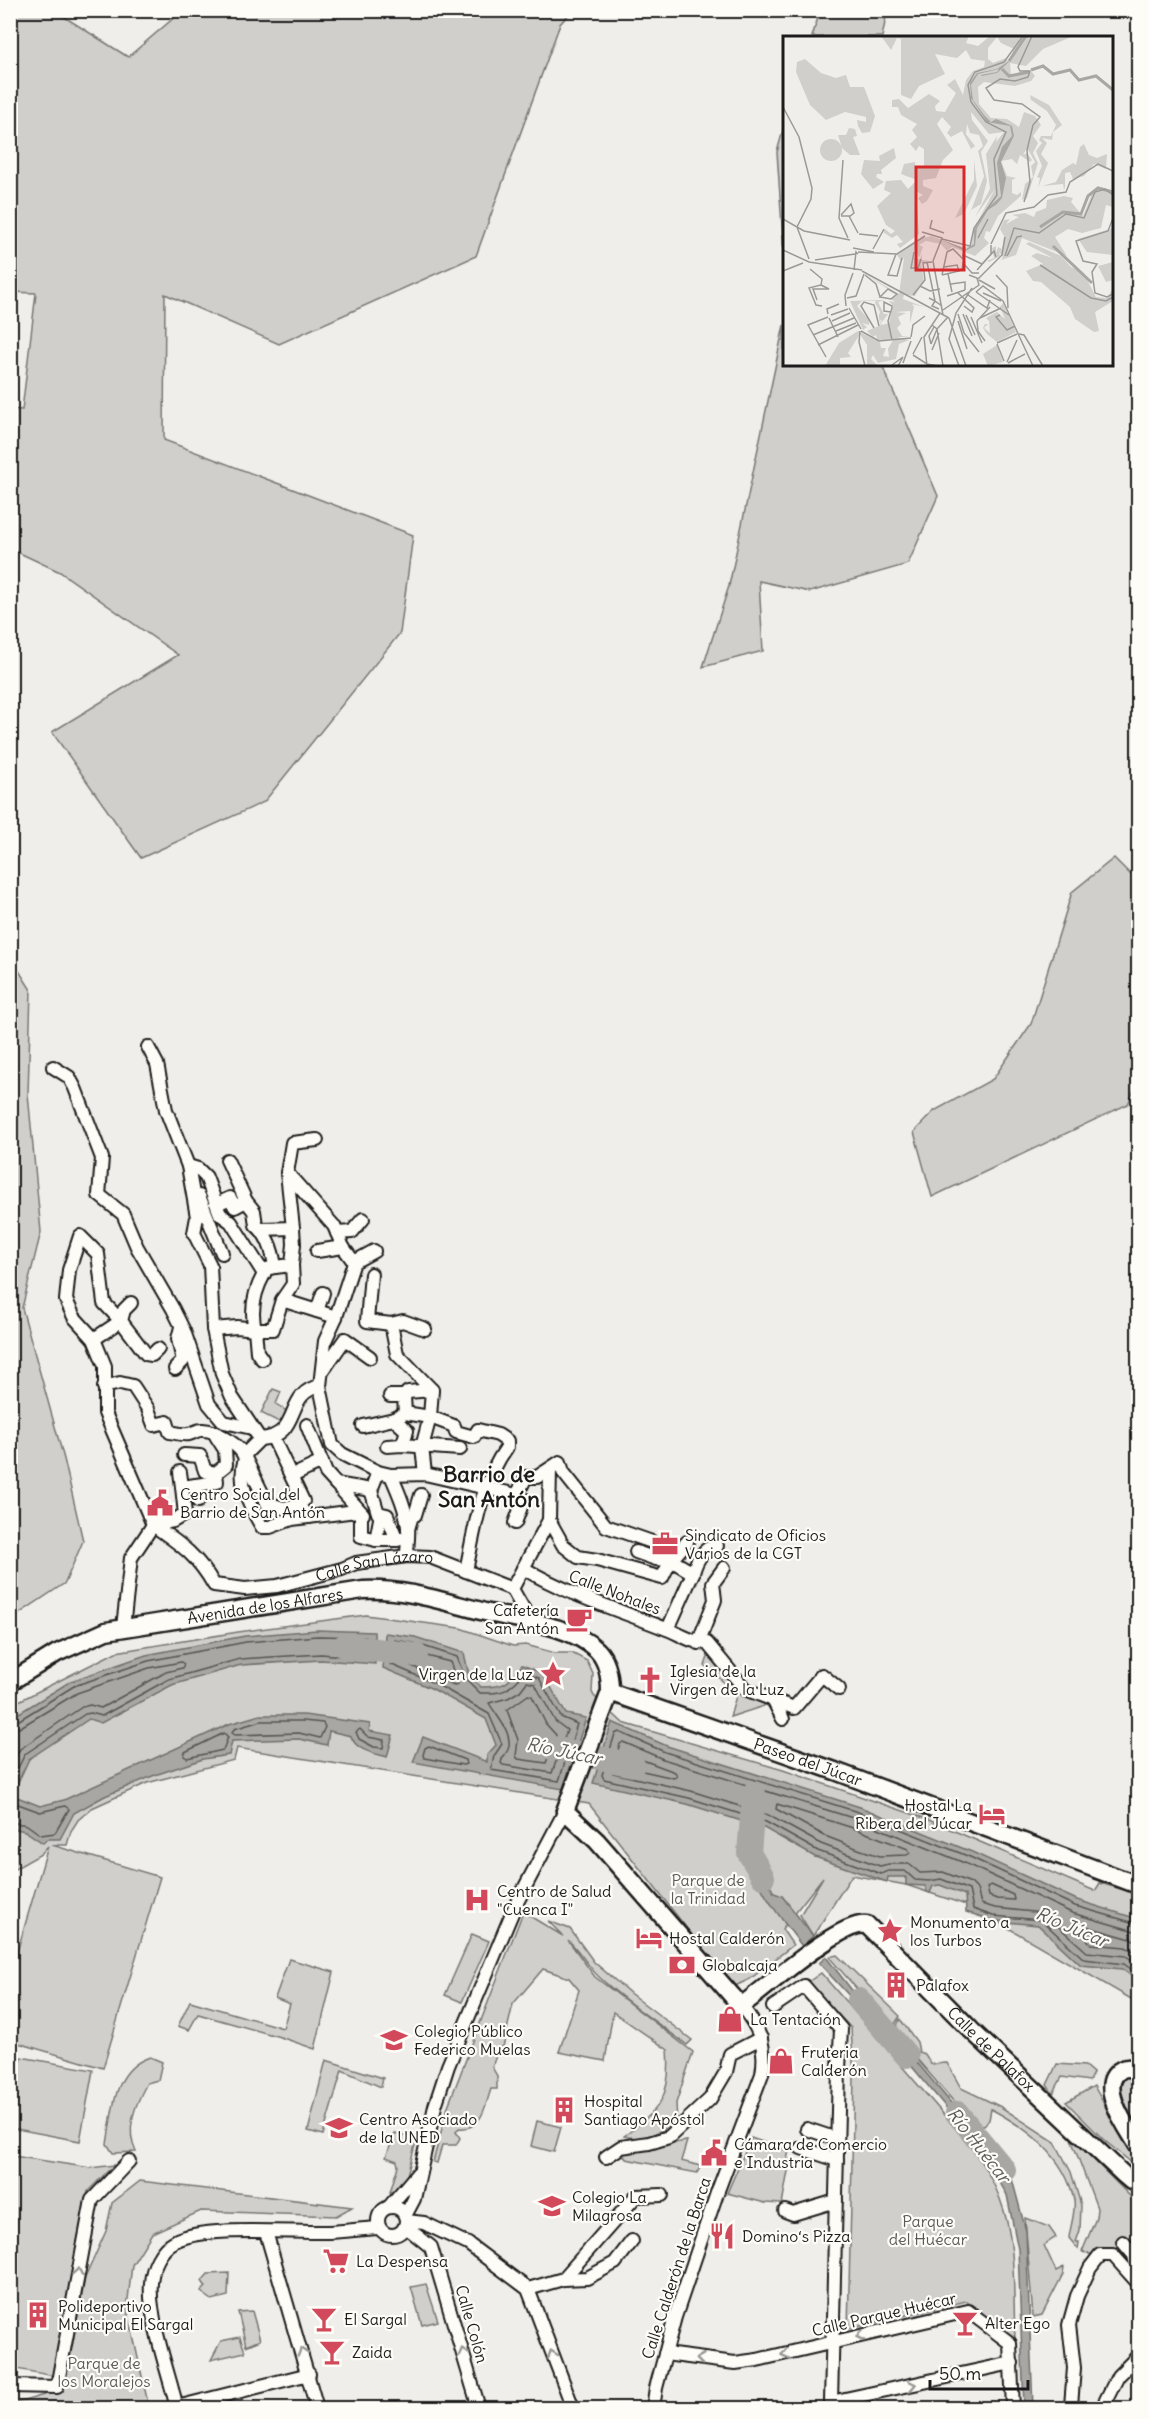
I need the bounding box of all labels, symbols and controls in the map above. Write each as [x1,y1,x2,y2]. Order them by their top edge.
inset map [783,36,1113,366]
district label: Barrio de San Antón [438,1460,540,1513]
place label: Centro Social del Barrio de San Antón [180,1484,325,1522]
public building icon: Centro Social del Barrio de San Antón [145,1488,175,1518]
place label: Sindicato de Oficios Varios de la CGT [685,1525,826,1563]
office icon: Sindicato de Oficios Varios de la CGT [650,1529,680,1559]
street label: Calle San Lázaro [313,1546,434,1586]
street label: Calle Nohales [566,1565,664,1619]
street label: Avenida de los Alfares [186,1583,344,1628]
place label: Cafetería San Antón [485,1600,559,1638]
cafe icon: Cafetería San Antón [564,1604,594,1634]
place icon: Virgen de la Luz [538,1659,568,1689]
place label: Iglesia de la Virgen de la Luz [670,1661,785,1699]
place label: Virgen de la Luz [419,1664,533,1684]
church icon: Iglesia de la Virgen de la Luz [635,1665,665,1695]
water label: Río Júcar [524,1732,606,1771]
street label: Paseo del Júcar [751,1733,865,1790]
place label: Hostal La Ribera del Júcar [855,1795,972,1833]
hotel icon: Hostal La Ribera del Júcar [977,1799,1007,1829]
park label: Parque de la Trinidad [671,1870,745,1908]
place label: Centro de Salud "Cuenca I" [497,1881,612,1919]
hospital icon: Centro de Salud "Cuenca I" [462,1885,492,1915]
water label: Río Júcar [1032,1902,1114,1953]
place label: Monumento a los Turbos [910,1912,1009,1950]
place icon: Monumento a los Turbos [875,1916,905,1946]
hotel icon: Hostal Calderón [634,1923,664,1953]
place label: Hostal Calderón [669,1928,784,1948]
bank icon: Globalcaja [667,1950,697,1980]
place label: Globalcaja [702,1955,778,1975]
building icon: Palafox [881,1970,911,2000]
place label: Palafox [916,1975,969,1995]
street label: Calle de Palafox [943,2002,1039,2096]
shop icon: La Tentación [715,2004,745,2034]
place label: La Tentación [750,2009,841,2029]
place label: Colegio Público Federico Muelas [414,2021,530,2059]
school or university icon: Colegio Público Federico Muelas [379,2025,409,2055]
place label: Fruteria Calderón [801,2042,867,2080]
shop icon: Fruteria Calderón [766,2046,796,2076]
place label: Hospital Santiago Apóstol [584,2091,705,2129]
building icon: Hospital Santiago Apóstol [549,2095,579,2125]
water label: Río Huécar [942,2103,1017,2189]
place label: Centro Asociado de la UNED [359,2109,477,2147]
school or university icon: Centro Asociado de la UNED [324,2113,354,2143]
place label: Cámara de Comercio e Industria [734,2134,887,2172]
public building icon: Cámara de Comercio e Industria [699,2138,729,2168]
street label: Calle Calderón de la Barca [637,2175,715,2361]
place label: Colegio La Milagrosa [572,2187,647,2225]
school or university icon: Colegio La Milagrosa [537,2191,567,2221]
park label: Parque del Huécar [889,2211,968,2249]
restaurant icon: Domino‘s Pizza [707,2221,737,2251]
place label: Domino‘s Pizza [742,2226,850,2246]
supermarket icon: La Despensa [321,2246,351,2276]
place label: La Despensa [356,2251,448,2271]
one-way arrow [71,2267,84,2277]
street label: Calle Colón [451,2283,493,2365]
street label: Calle Parque Huécar [810,2288,959,2340]
place label: Polideportivo Municipal El Sargal [58,2296,193,2334]
building icon: Polideportivo Municipal El Sargal [23,2300,53,2330]
bar icon: El Sargal [309,2304,339,2334]
bar icon: Alter Ego [950,2308,980,2338]
place label: El Sargal [344,2309,407,2329]
place label: Alter Ego [985,2313,1050,2333]
one-way arrow [855,2329,865,2342]
bar icon: Zaida [317,2337,347,2367]
place label: Zaida [352,2342,392,2362]
one-way arrow [780,2346,790,2359]
one-way arrow [297,2347,309,2358]
one-way arrow [458,2348,470,2358]
one-way arrow [546,2349,559,2360]
park label: Parque de los Moralejos [57,2353,151,2391]
one-way arrow [695,2353,704,2366]
scale bar [930,2353,1028,2391]
text: 50 m [939,2362,981,2385]
one-way arrow [907,2379,917,2392]

